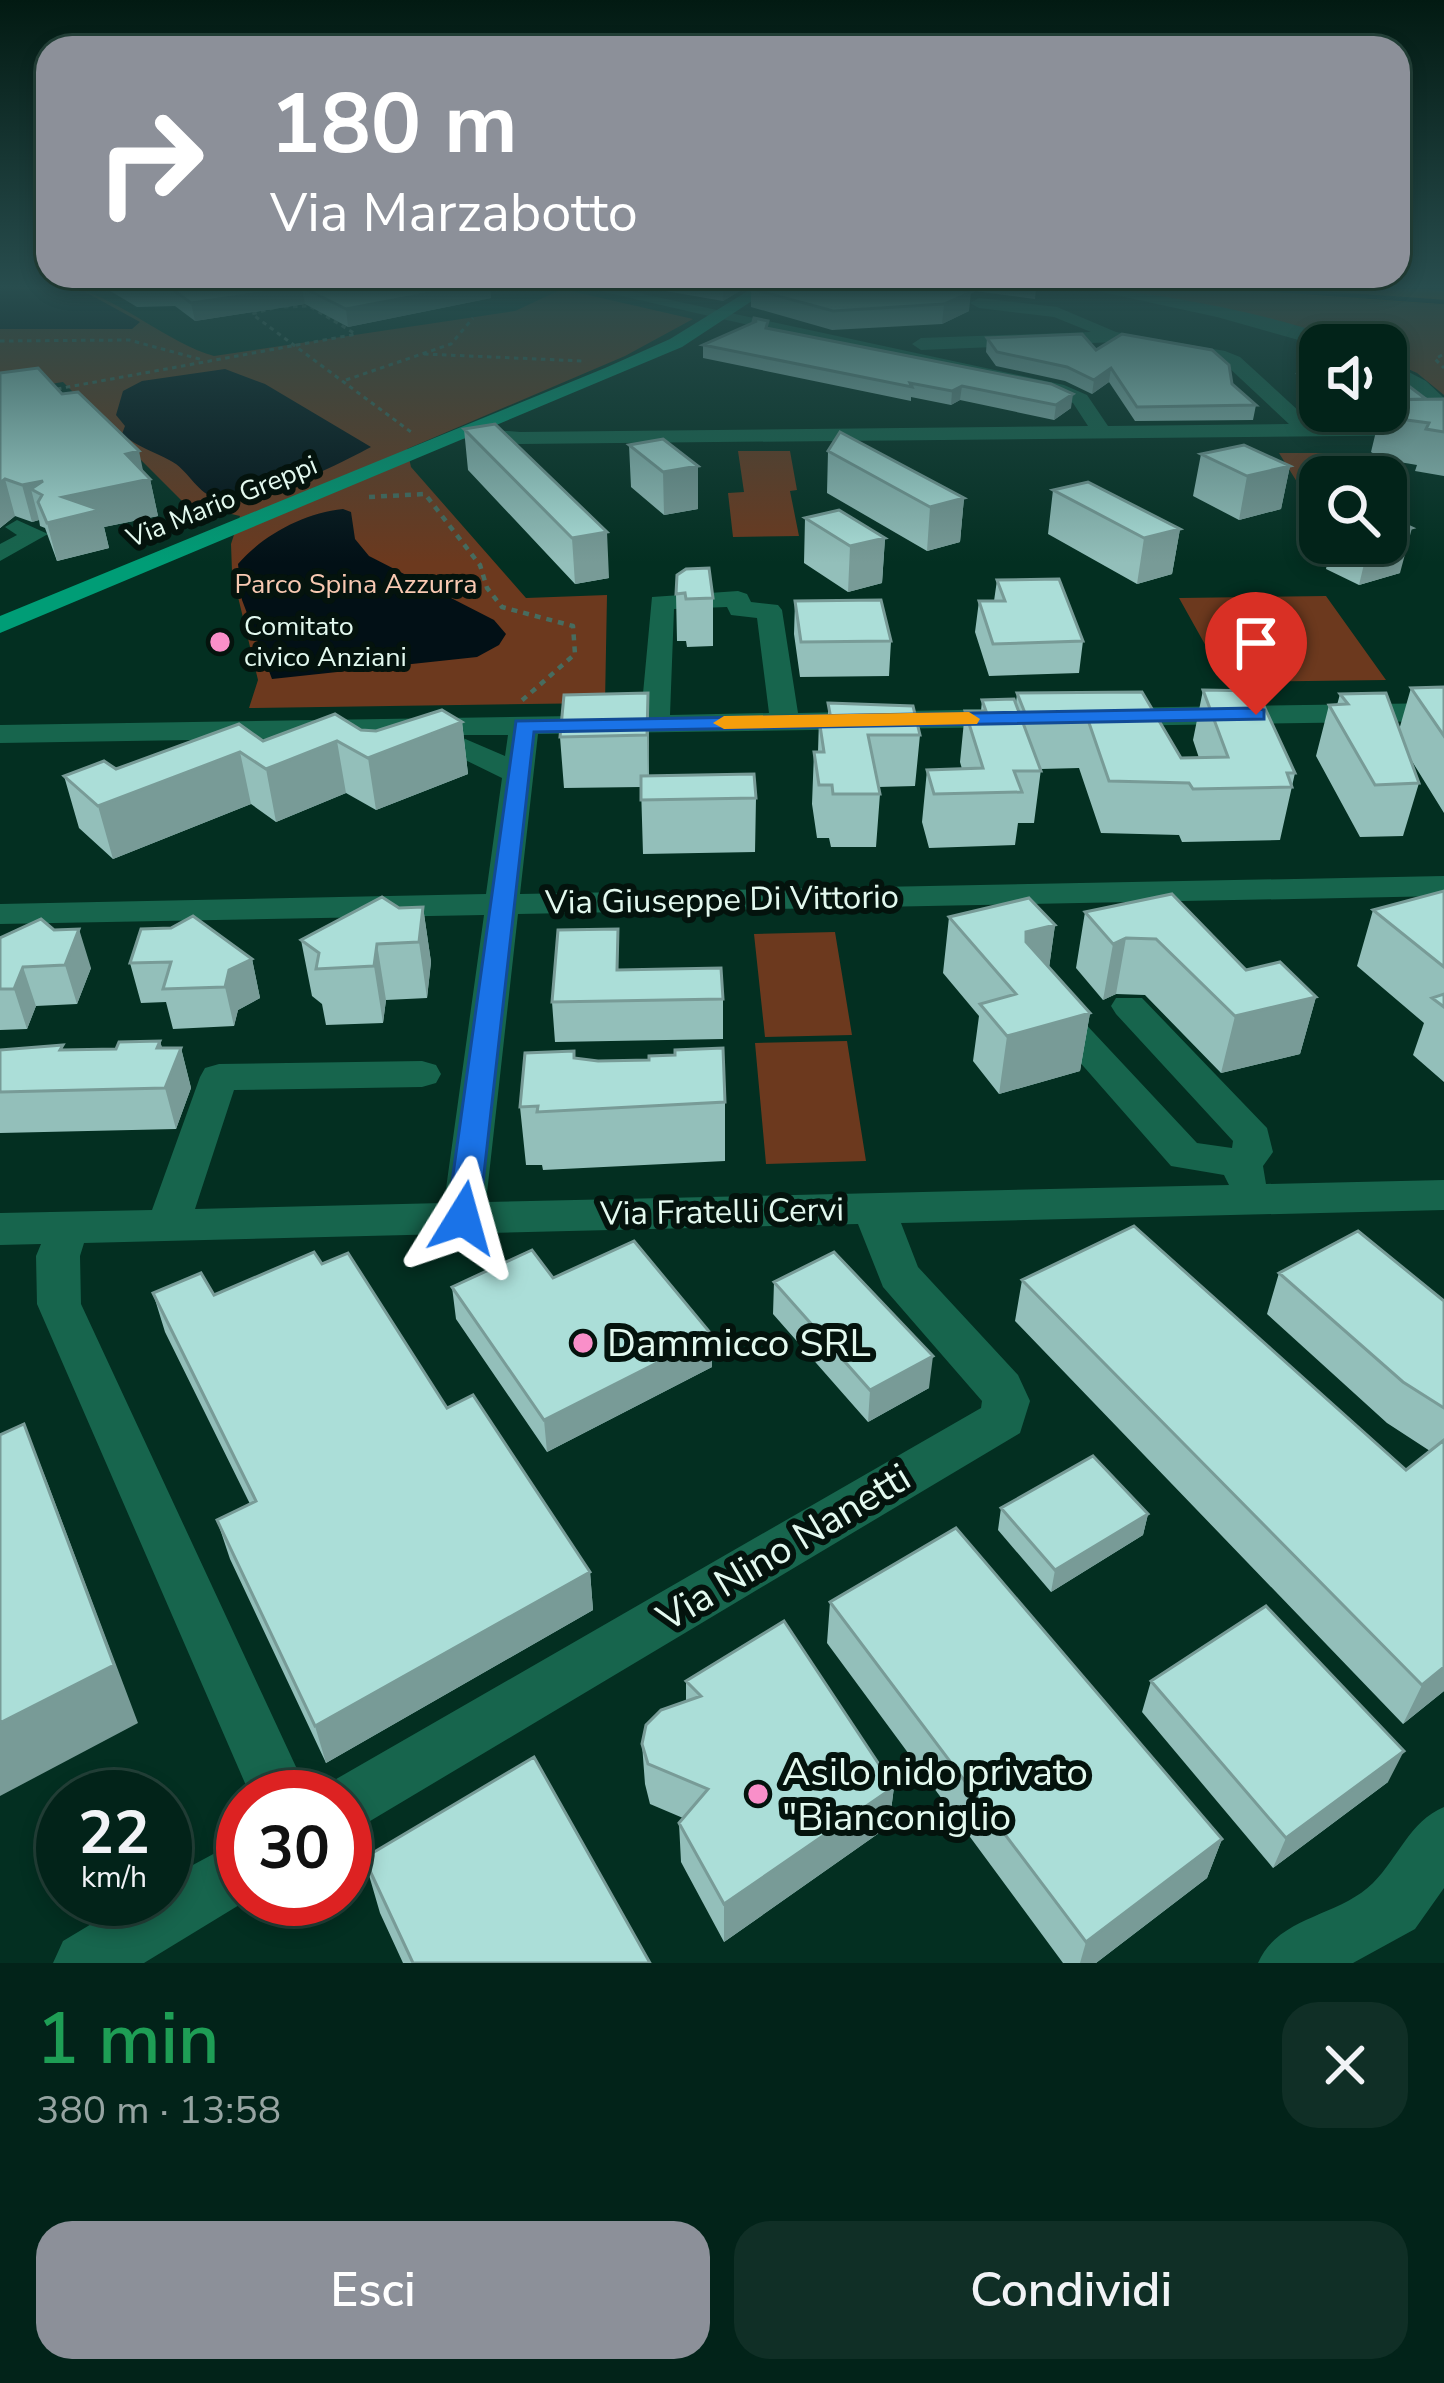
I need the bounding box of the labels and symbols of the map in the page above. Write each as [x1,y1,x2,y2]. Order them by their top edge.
street label: Via Mario Greppi [120,447,323,557]
park label: Parco Spina Azzurra [235,566,477,603]
pin [1205,592,1307,715]
place label: Comitato civico Anziani [244,608,407,676]
marker: Comitato civico Anziani [207,629,233,655]
street label: Via Giuseppe Di Vittorio [544,874,899,926]
position arrow [400,1155,526,1281]
street label: Via Fratelli Cervi [599,1187,844,1237]
place label: Dammicco SRL [607,1317,871,1370]
marker: Dammicco SRL [570,1330,596,1356]
street label: Via Nino Nanetti [647,1451,920,1645]
place label: Asilo nido privato "Bianconiglio [782,1746,1088,1844]
speed limit sign: 30 [216,1770,372,1926]
marker: Asilo nido privato "Bianconiglio [745,1781,771,1807]

